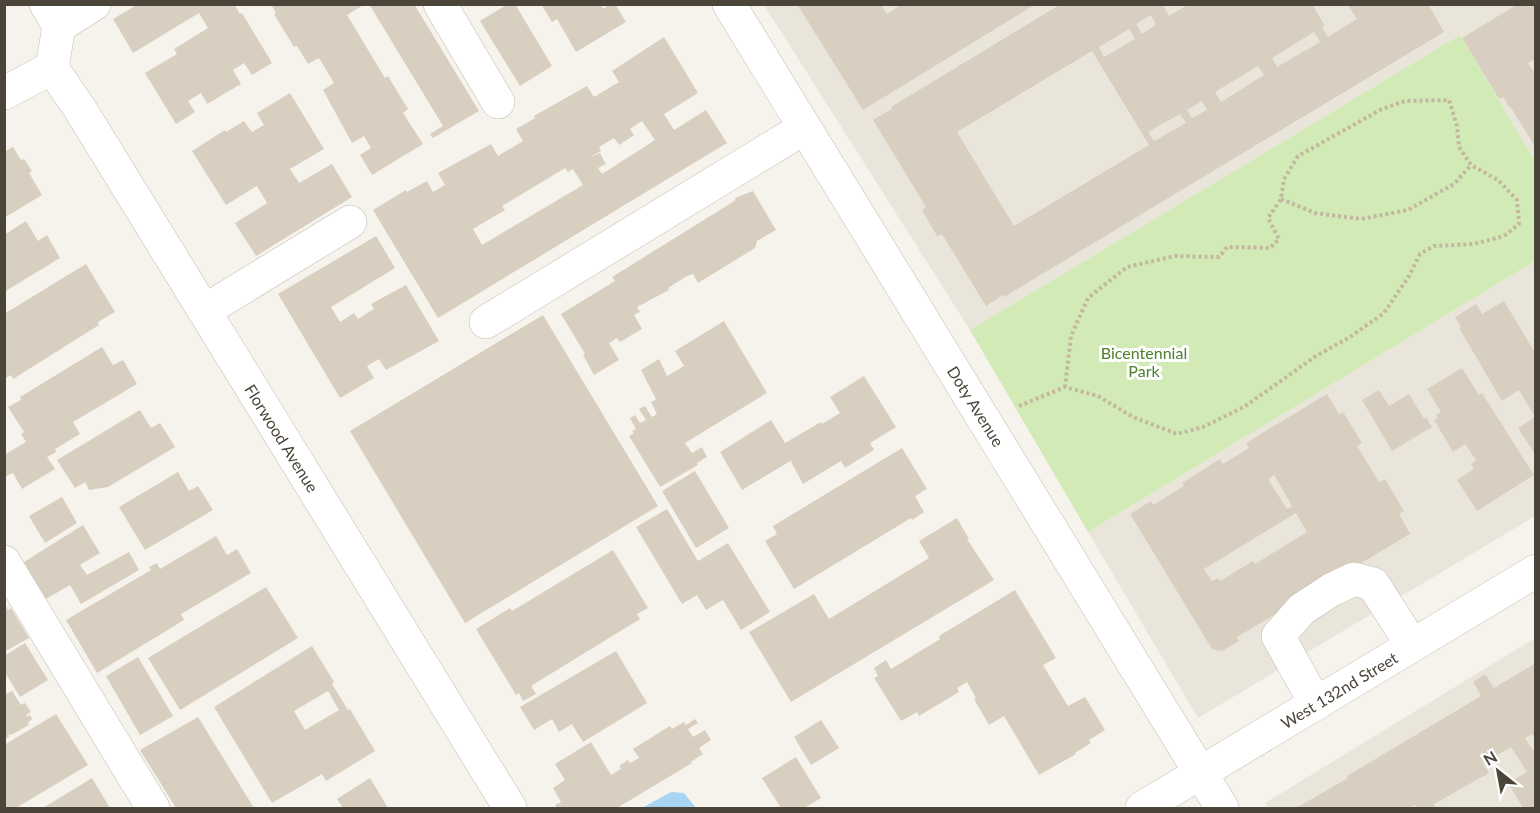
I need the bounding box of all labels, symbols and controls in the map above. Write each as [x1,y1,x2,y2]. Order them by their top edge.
park label: Bicentennial Park [1101,343,1187,380]
street label: Doty Avenue [944,362,1008,450]
street label: Florwood Avenue [241,381,323,495]
street label: West 132nd Street [1277,648,1401,732]
north arrow [1468,741,1528,801]
text: N [1480,746,1500,769]

